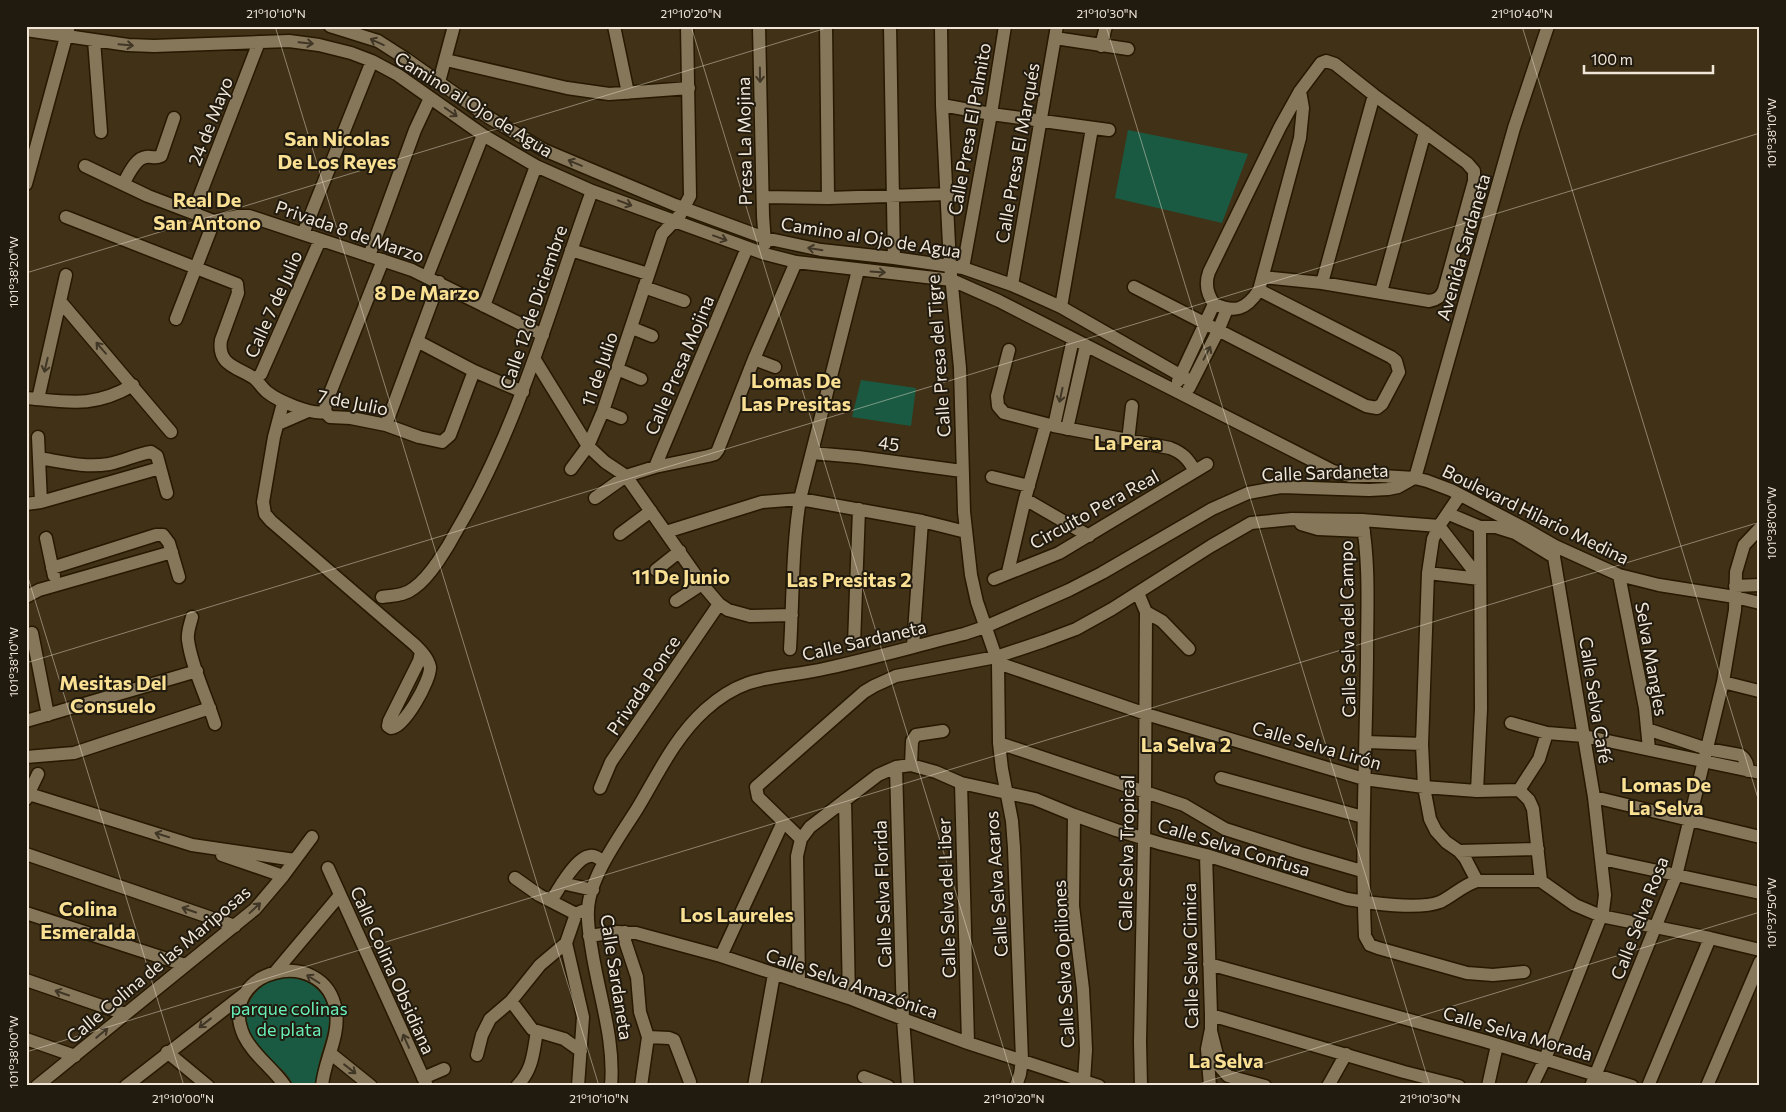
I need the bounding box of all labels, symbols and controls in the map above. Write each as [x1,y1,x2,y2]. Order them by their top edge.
text: 21°10'10"N [246,6,306,20]
text: 21°10'20"N [661,6,721,20]
text: 21°10'30"N [1076,6,1138,20]
text: 21°10'40"N [1491,6,1553,20]
one-way arrow [370,37,385,46]
one-way arrow [298,38,314,48]
one-way arrow [118,40,134,50]
street label: Calle Presa El Palmito [943,41,995,217]
scale bar [1584,42,1712,74]
street label: Camino al Ojo de Agua [391,46,557,162]
text: 100 m [1591,50,1633,68]
street label: Calle Presa El Marqués [990,61,1044,245]
one-way arrow [755,66,765,83]
street label: 24 de Mayo [183,74,237,168]
street label: Presa La Mojina [732,76,756,206]
text: 101°38'10"W [1764,98,1778,168]
one-way arrow [444,107,458,117]
district label: San Nicolas De Los Reyes [277,126,397,173]
one-way arrow [568,158,583,168]
street label: Avenida Sardaneta [1432,171,1494,323]
district label: Real De San Antono [153,187,261,234]
street label: Privada 8 de Marzo [273,195,427,267]
one-way arrow [617,199,632,209]
street label: Camino al Ojo de Agua [779,212,963,262]
street label: Calle 12 de Diciembre [495,222,571,392]
one-way arrow [711,234,727,243]
text: 101°38'20"W [6,236,20,308]
one-way arrow [807,244,823,254]
street label: Calle 7 de Julio [239,247,307,361]
one-way arrow [870,267,886,276]
street label: Calle Presa del Tigre [921,274,955,438]
district label: 8 De Marzo [374,280,480,304]
street label: Calle Presa Mojina [640,292,718,438]
street label: 11 de Julio [576,329,622,409]
one-way arrow [95,342,107,355]
one-way arrow [1203,346,1212,361]
one-way arrow [41,357,50,373]
district label: Lomas De Las Presitas [741,368,851,415]
street label: 7 de Julio [316,384,390,420]
one-way arrow [1056,386,1065,402]
district label: La Pera [1094,430,1162,454]
street label: 45 [877,431,901,455]
street label: Calle Sardaneta [1261,459,1389,485]
street label: Boulevard Hilario Medina [1439,459,1633,569]
street label: Circuito Pera Real [1026,464,1162,554]
text: 101°38'00"W [1764,487,1778,559]
street label: Calle Selva del Campo [1334,540,1360,718]
district label: 11 De Junio [632,564,730,588]
district label: Las Presitas 2 [786,567,912,591]
street label: Selva Mangles [1631,600,1673,718]
street label: Calle Sardaneta [800,615,928,665]
text: 101°38'10"W [6,627,20,697]
street label: Privada Ponce [602,631,684,739]
street label: Calle Selva Café [1575,635,1617,765]
district label: Mesitas Del Consuelo [59,670,167,717]
street label: Calle Selva Lirón [1250,716,1384,774]
district label: La Selva 2 [1141,732,1231,756]
district label: Lomas De La Selva [1621,772,1711,819]
street label: Calle Selva Tropical [1114,775,1138,931]
street label: Calle Selva Acaros [980,810,1012,958]
street label: Calle Selva Confusa [1155,813,1313,881]
street label: Calle Selva del Liber [932,817,960,979]
street label: Calle Selva Florida [868,820,896,968]
one-way arrow [154,830,170,840]
street label: Calle Selva Rosa [1605,853,1673,983]
text: 101°37'50"W [1764,878,1778,948]
street label: Calle Selva Opiliones [1048,879,1078,1049]
street label: Calle Colina de las Mariposas [61,881,255,1047]
street label: Calle Colina Obsidiana [346,883,440,1057]
street label: Calle Selva Cimica [1178,883,1202,1029]
district label: Colina Esmeralda [40,896,136,943]
one-way arrow [249,902,261,914]
district label: Los Laureles [680,902,794,926]
one-way arrow [181,905,197,915]
street label: Calle Sardaneta [596,913,638,1041]
street label: Calle Selva Amazónica [763,943,941,1023]
one-way arrow [307,973,321,983]
one-way arrow [55,988,70,997]
park label: parque colinas de plata [230,997,348,1040]
street label: Calle Selva Morada [1441,1001,1595,1065]
text: 101°38'00"W [6,1016,20,1088]
one-way arrow [198,1018,212,1028]
one-way arrow [95,1028,108,1039]
one-way arrow [401,1034,411,1049]
district label: La Selva [1188,1048,1264,1072]
one-way arrow [344,1064,357,1075]
text: 21°10'00"N [152,1091,214,1105]
text: 21°10'10"N [569,1091,629,1105]
text: 21°10'20"N [984,1091,1044,1105]
text: 21°10'30"N [1399,1091,1461,1105]

